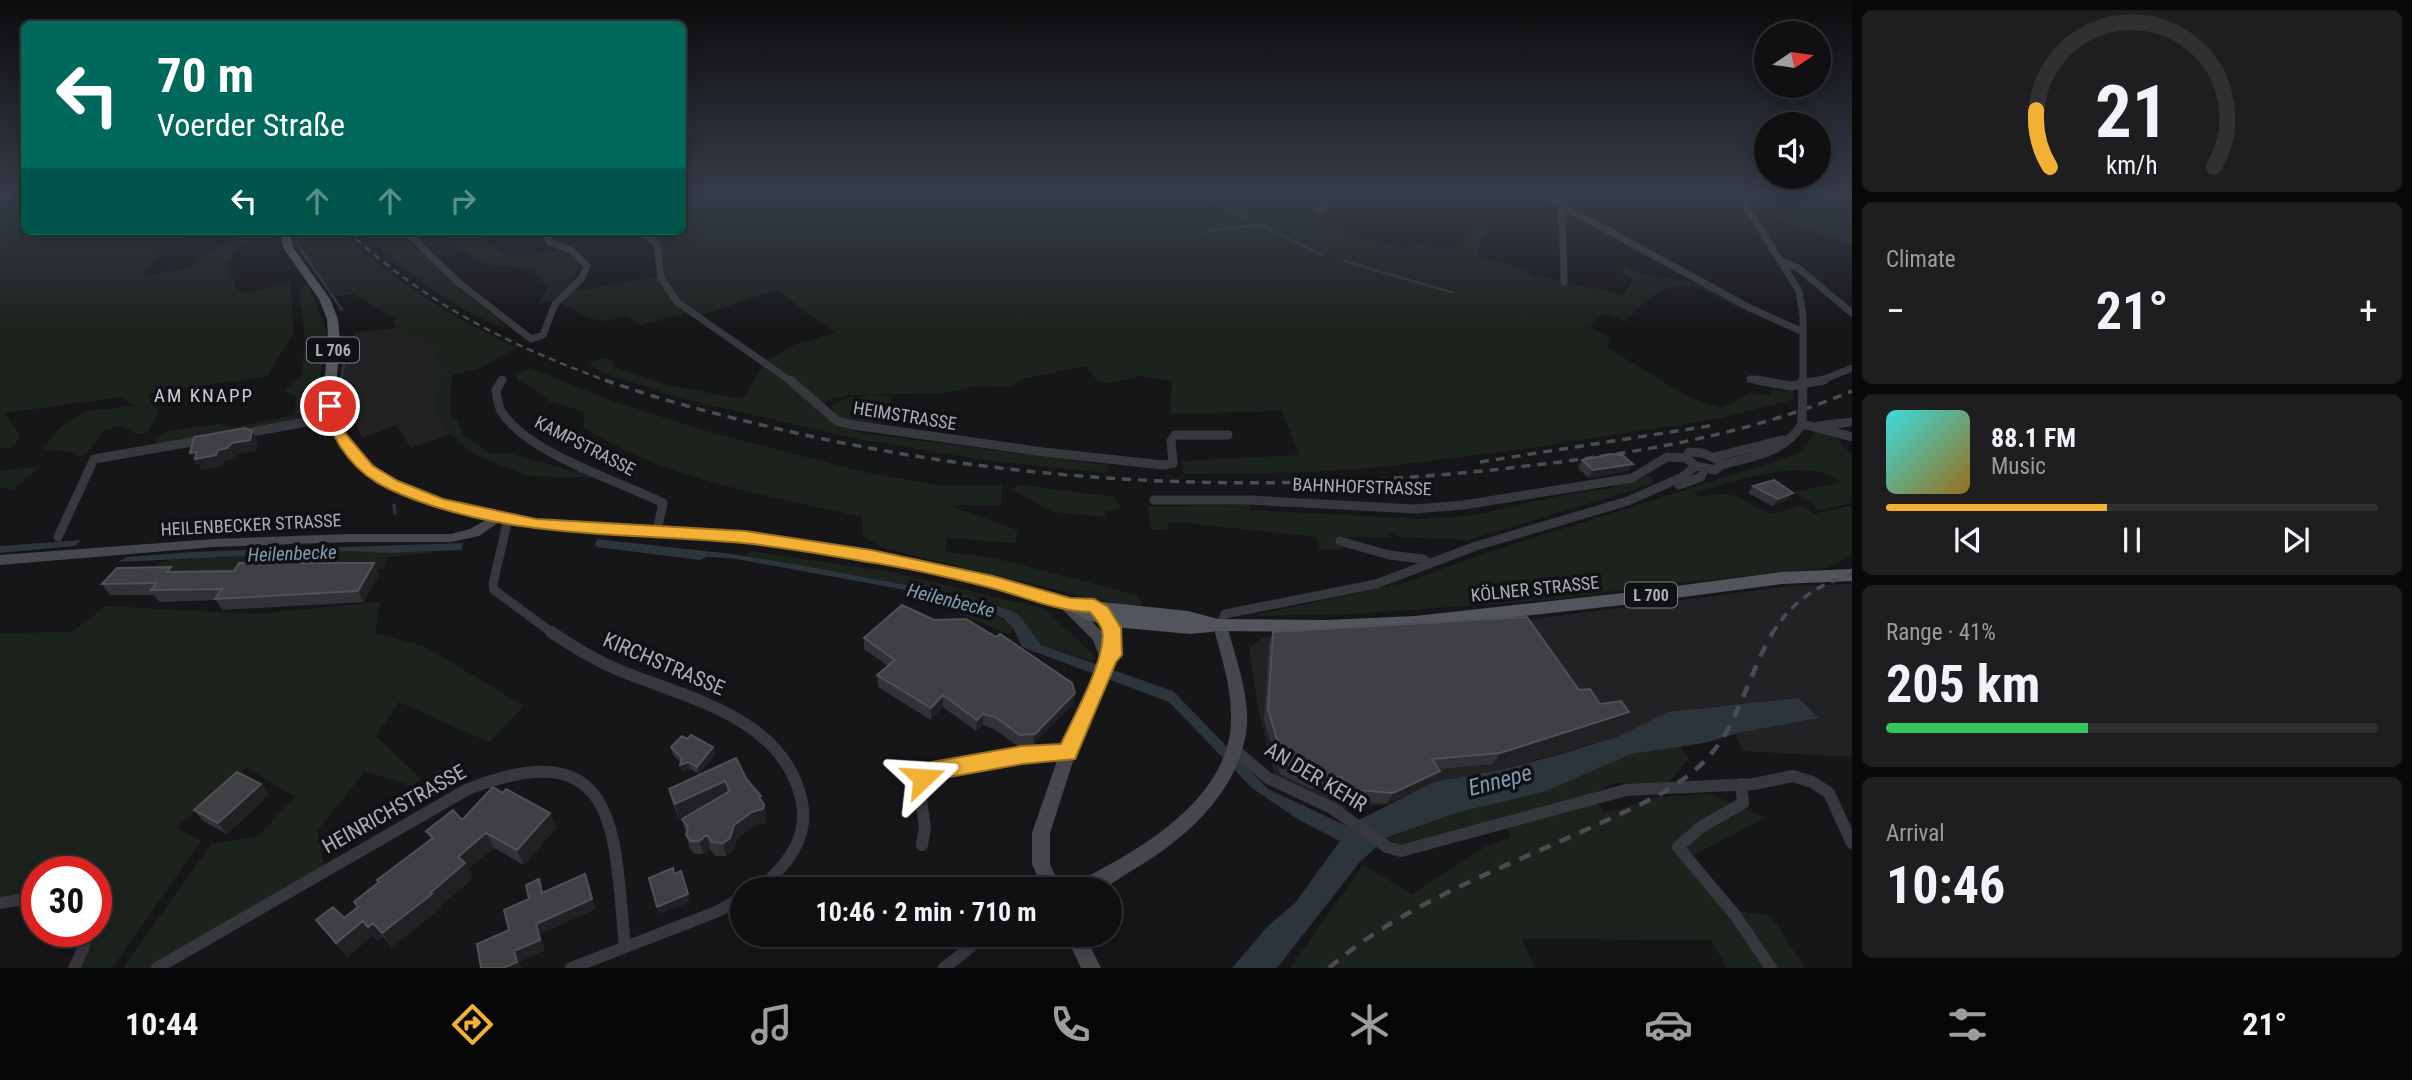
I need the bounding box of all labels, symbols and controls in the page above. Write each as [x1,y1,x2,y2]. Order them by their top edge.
north arrow [1754,21,1830,98]
map controls [1754,21,1831,189]
text: 70 m [157,47,254,104]
icon: left [42,49,133,140]
text: 21 [2095,69,2169,155]
text: Voerder Straße [157,106,345,144]
button: sound [1754,112,1831,189]
text: km/h [2106,151,2158,180]
icon: left [225,182,263,220]
icon: ahead [298,182,336,220]
icon: ahead [371,182,409,220]
icon: right [444,182,482,220]
text: Climate [1886,246,1956,273]
text: 21° [2096,281,2168,342]
text: − [1886,289,1905,333]
text: + [2359,289,2378,333]
road number: L 706 [307,338,359,362]
pin [300,376,360,436]
district label: AM KNAPP [154,384,254,407]
icon: arrive [311,387,349,425]
street label: HEIMSTRASSE [852,397,958,434]
street label: KAMPSTRASSE [531,411,639,480]
text: 88.1 FM [1991,423,2076,453]
text: Music [1991,453,2046,480]
street label: BAHNHOFSTRASSE [1292,474,1432,499]
street label: HEILENBECKER STRASSE [160,509,342,540]
icon: previous [1949,521,1987,559]
icon: pause [2113,521,2151,559]
icon: next [2277,521,2315,559]
water label: Heilenbecke [247,540,337,567]
street label: KÖLNER STRASSE [1470,571,1600,606]
water label: Heilenbecke [905,579,997,622]
road number: L 700 [1625,582,1677,608]
text: Range · 41% [1886,619,1996,646]
street label: KIRCHSTRASSE [599,628,729,700]
text: 205 km [1886,654,2040,715]
street label: AN DER KEHR [1261,737,1371,817]
position arrow [886,741,960,815]
water label: Ennepe [1465,759,1535,802]
street label: HEINRICHSTRASSE [318,760,470,858]
text: Arrival [1886,820,1945,847]
text: 10:46 [1886,855,2005,916]
speed limit sign: 30 [21,856,112,947]
text: 10:46 · 2 min · 710 m [816,897,1036,927]
icon: directions [448,1000,497,1049]
icon: music [747,1000,796,1049]
icon: phone [1046,1000,1095,1049]
icon: climate [1345,1000,1394,1049]
icon: car [1644,1000,1693,1049]
icon: filters [1943,1000,1992,1049]
text: 10:44 [125,1005,198,1043]
text: 21° [2242,1005,2287,1043]

